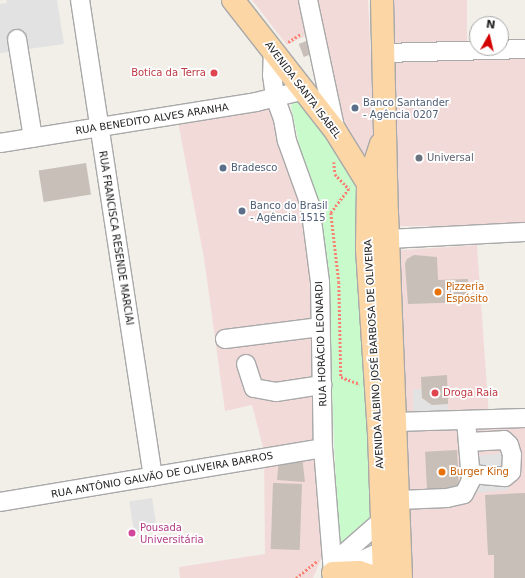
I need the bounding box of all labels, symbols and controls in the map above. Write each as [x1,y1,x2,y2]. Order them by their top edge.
north arrow [469,16,509,56]
text: N [485,18,496,32]
street label: AVENIDA SANTA ISABEL [263,39,343,141]
place label: Botica da Terra [131,67,206,79]
marker: Botica da Terra [209,68,219,78]
place label: Banco Santander - Agência 0207 [363,96,449,120]
street label: RUA BENEDITO ALVES ARANHA [74,101,230,137]
marker: Banco Santander - Agência 0207 [350,103,360,113]
street label: RUA FRANCISCA RESENDE MARCIAI [96,150,136,326]
place label: Universal [427,152,474,164]
marker: Universal [414,153,424,163]
place label: Bradesco [231,162,277,174]
marker: Bradesco [218,163,228,173]
place label: Banco do Brasil - Agência 1515 [250,199,328,222]
marker: Banco do Brasil - Agência 1515 [237,206,247,216]
street label: AVENIDA ALBINO JOSÉ BARBOSA DE OLIVEIRA [362,239,386,469]
place label: Pizzeria Espósito [446,280,488,304]
street label: RUA HORÁCIO LEONARDI [313,281,329,407]
marker: Pizzeria Espósito [433,287,443,297]
place label: Droga Raia [443,387,498,399]
marker: Droga Raia [430,388,440,398]
street label: RUA ANTÔNIO GALVÃO DE OLIVEIRA BARROS [50,450,274,500]
place label: Burger King [450,466,509,478]
marker: Burger King [437,467,447,477]
place label: Pousada Universitária [140,521,204,544]
marker: Pousada Universitária [127,528,137,538]

